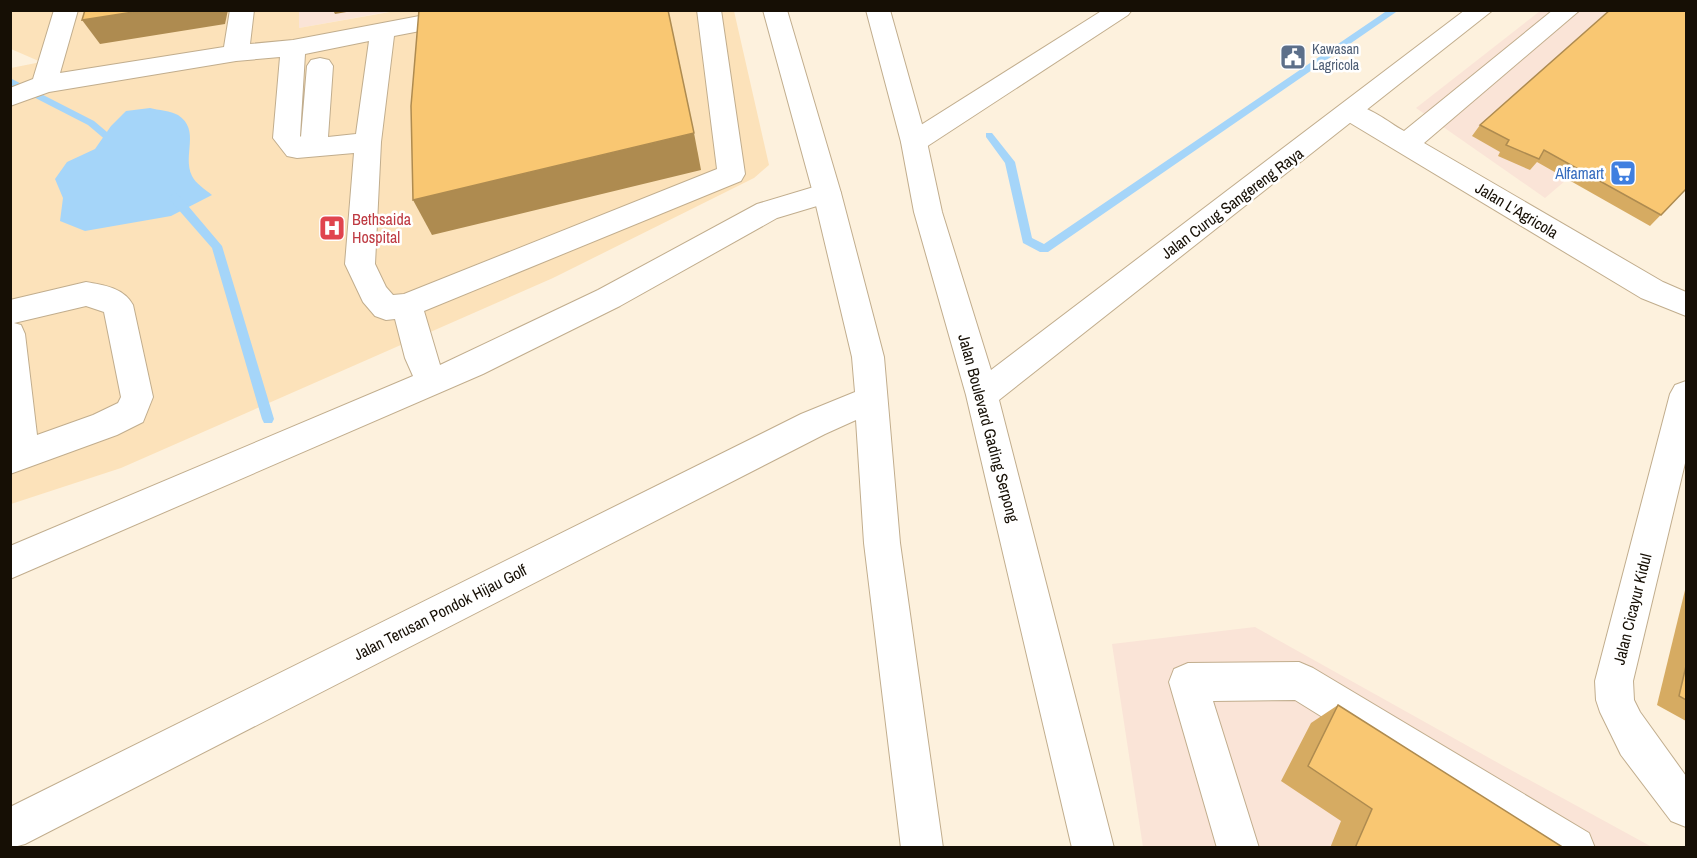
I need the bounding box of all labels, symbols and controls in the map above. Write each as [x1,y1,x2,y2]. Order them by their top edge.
place label: Kawasan Lagricola [1312,40,1360,74]
public building icon: Kawasan Lagricola [1278,42,1308,72]
street label: Jalan Curug Sangereng Raya [1156,142,1308,264]
supermarket icon: Alfamart [1608,158,1638,188]
place label: Alfamart [1554,162,1604,184]
street label: Jalan L'Agricola [1471,177,1563,244]
place label: Bethsaida Hospital [352,208,412,248]
hospital icon: Bethsaida Hospital [317,213,347,243]
street label: Jalan Boulevard Gading Serpong [953,331,1025,525]
street label: Jalan Cicayur Kidul [1608,551,1656,667]
street label: Jalan Terusan Pondok Hijau Golf [350,559,531,665]

